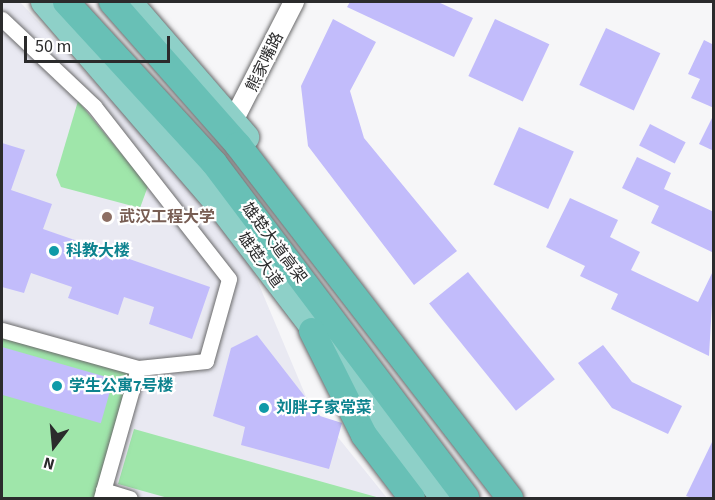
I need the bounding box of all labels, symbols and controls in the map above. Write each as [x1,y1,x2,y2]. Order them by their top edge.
scale bar [27,24,172,62]
street label: 熊家嘴路 [242,29,288,95]
text: 50 m [35,34,71,59]
street label: 雄楚大道高架 [237,199,311,287]
place label: 武汉工程大学 [119,207,215,227]
marker: 武汉工程大学 [100,210,114,224]
street label: 雄楚大道 [233,228,287,292]
place label: 科教大楼 [66,241,130,261]
marker: 科教大楼 [47,244,61,258]
place label: 学生公寓7号楼 [69,376,173,396]
marker: 学生公寓7号楼 [50,379,64,393]
place label: 刘胖子家常菜 [276,398,372,418]
marker: 刘胖子家常菜 [257,401,271,415]
north arrow [24,416,84,476]
text: N [41,451,57,475]

